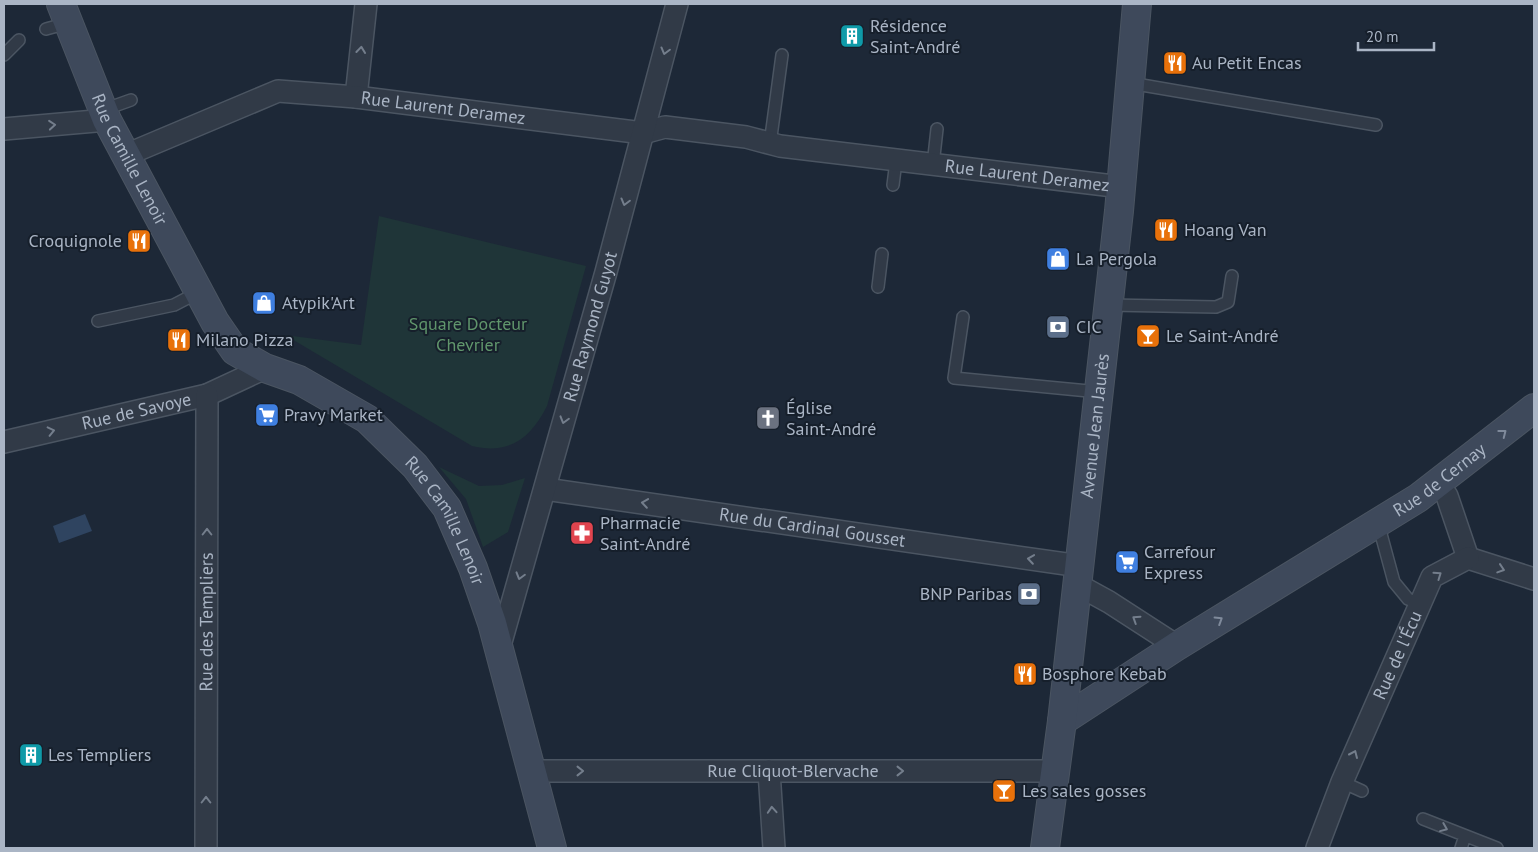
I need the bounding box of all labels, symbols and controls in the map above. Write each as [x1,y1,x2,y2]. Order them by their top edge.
place label: Résidence Saint-André [870,14,961,58]
scale bar [1358,20,1434,52]
building icon: Résidence Saint-André [839,23,865,49]
text: 20 m [1366,27,1399,46]
one-way arrow [355,46,366,54]
one-way arrow [660,46,670,54]
restaurant icon: Au Petit Encas [1162,50,1188,76]
place label: Au Petit Encas [1192,51,1302,74]
street label: Rue Laurent Deramez [360,86,527,129]
street label: Rue Camille Lenoir [87,90,173,229]
one-way arrow [49,119,57,130]
street label: Rue Laurent Deramez [944,154,1111,196]
one-way arrow [620,198,630,206]
restaurant icon: Hoang Van [1153,217,1179,243]
place label: Hoang Van [1184,218,1267,241]
restaurant icon: Croquignole [126,228,152,254]
place label: Croquignole [29,229,122,252]
shop icon: La Pergola [1045,246,1071,272]
place label: La Pergola [1076,247,1157,270]
street label: Rue Raymond Guyot [558,249,622,404]
shop icon: Atypik'Art [251,290,277,316]
place label: Atypik'Art [282,291,355,314]
park label: Square Docteur Chevrier [409,312,527,356]
bank icon: CIC [1045,314,1071,340]
place label: CIC [1076,315,1102,338]
bar icon: Le Saint-André [1135,323,1161,349]
place label: Le Saint-André [1166,324,1279,347]
restaurant icon: Milano Pizza [166,327,192,353]
place label: Milano Pizza [196,328,293,351]
street label: Avenue Jean Jaurès [1075,352,1114,500]
street label: Rue de Savoye [79,387,193,435]
place label: Église Saint-André [786,396,877,440]
supermarket icon: Pravy Market [254,402,280,428]
place label: Pravy Market [284,403,383,426]
church icon: Église Saint-André [755,405,781,431]
one-way arrow [559,415,570,424]
one-way arrow [47,426,56,437]
one-way arrow [1497,430,1506,438]
street label: Rue de Cernay [1389,437,1491,522]
street label: Rue Camille Lenoir [400,451,490,588]
one-way arrow [641,498,649,509]
street label: Rue du Cardinal Gousset [718,502,907,552]
place label: Pharmacie Saint-André [600,511,691,555]
pharmacy icon: Pharmacie Saint-André [569,520,595,546]
one-way arrow [202,528,212,536]
place label: Carrefour Express [1144,540,1215,584]
supermarket icon: Carrefour Express [1114,549,1140,575]
street label: Rue des Templiers [194,552,218,692]
one-way arrow [1027,554,1035,565]
one-way arrow [1497,563,1505,573]
one-way arrow [515,571,525,579]
one-way arrow [1433,572,1442,582]
bank icon: BNP Paribas [1016,581,1042,607]
place label: BNP Paribas [920,582,1012,605]
street label: Rue de l'Écu [1368,607,1427,703]
one-way arrow [1133,616,1142,626]
one-way arrow [1213,617,1222,627]
restaurant icon: Bosphore Kebab [1012,661,1038,687]
place label: Bosphore Kebab [1042,662,1167,685]
building icon: Les Templiers [18,742,44,768]
place label: Les Templiers [48,743,151,766]
one-way arrow [1348,750,1359,759]
street label: Rue Cliquot-Blervache [707,759,879,782]
one-way arrow [577,766,585,776]
one-way arrow [897,766,905,776]
bar icon: Les sales gosses [991,778,1017,804]
place label: Les sales gosses [1022,779,1146,802]
one-way arrow [201,795,211,803]
one-way arrow [766,805,777,813]
one-way arrow [1439,822,1448,832]

